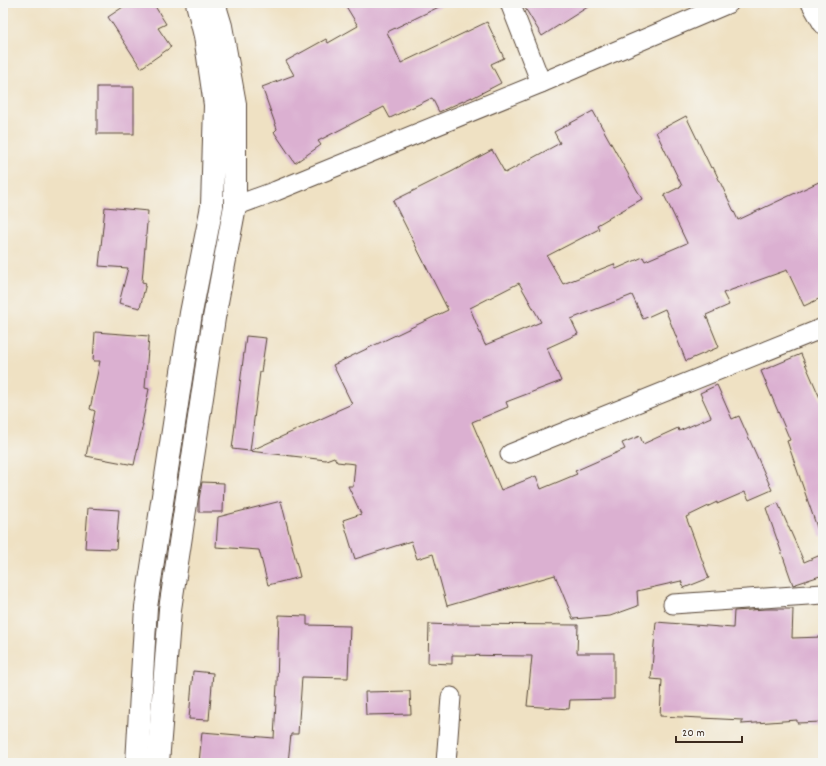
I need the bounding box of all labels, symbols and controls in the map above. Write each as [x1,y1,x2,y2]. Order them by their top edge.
scale bar [676,718,742,744]
text: 20 m [682,725,705,742]

